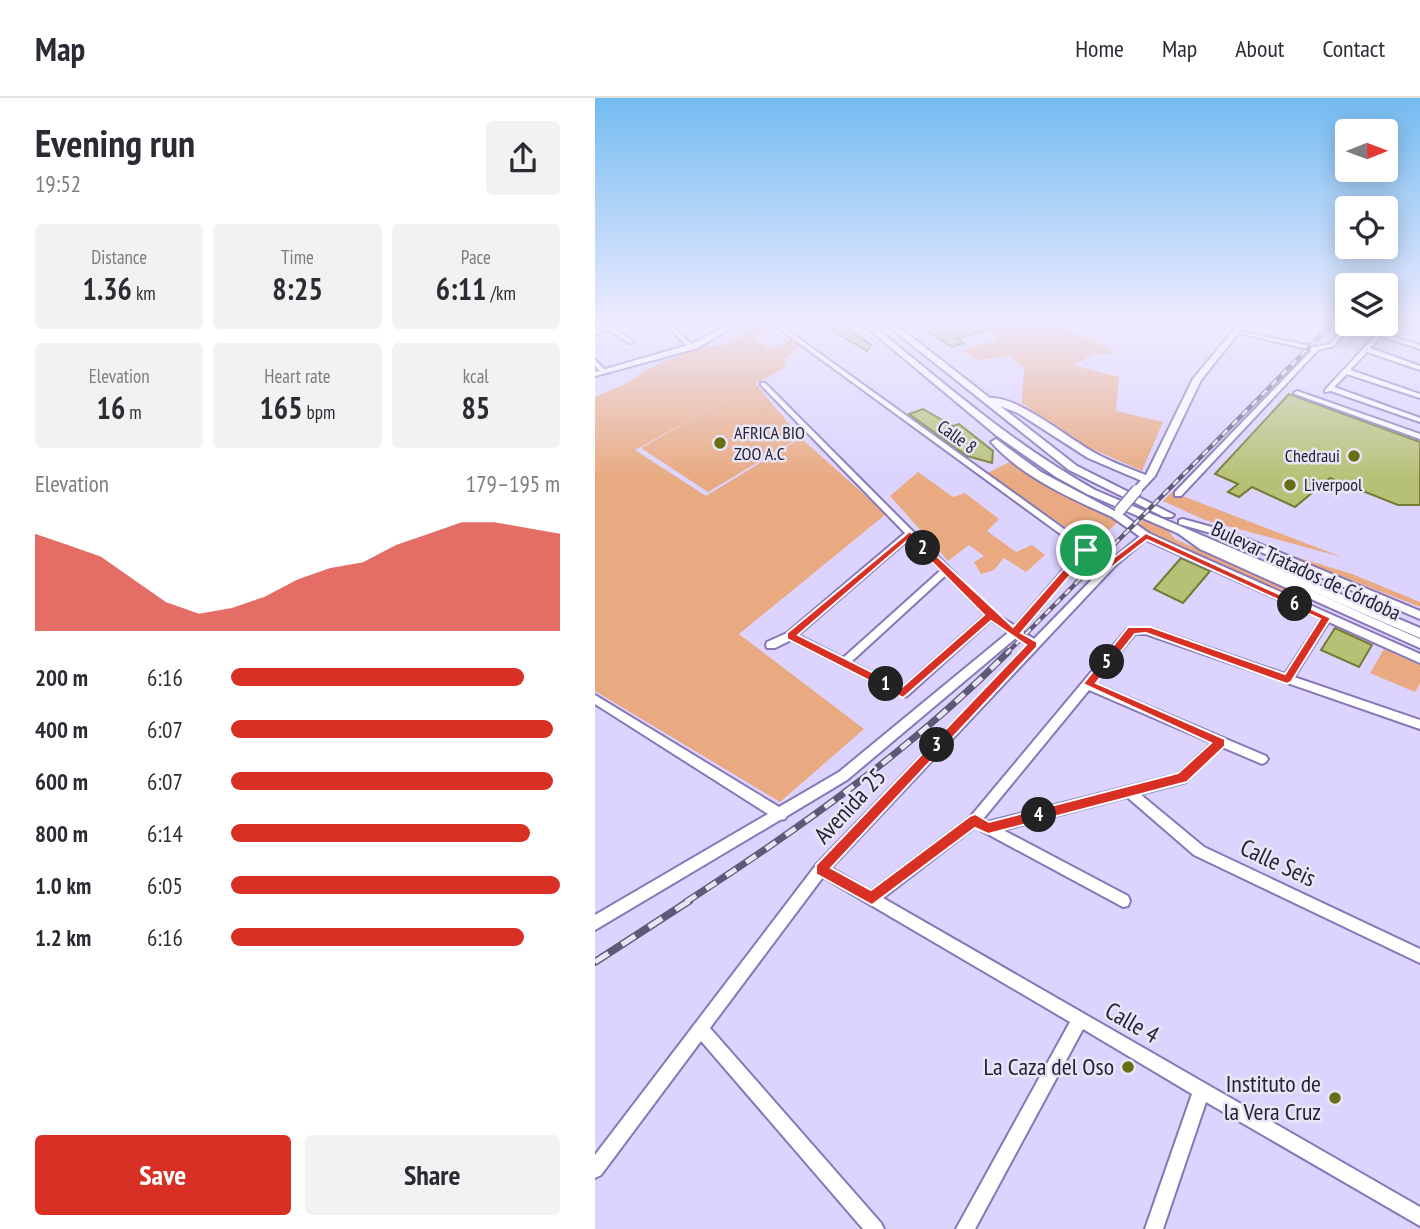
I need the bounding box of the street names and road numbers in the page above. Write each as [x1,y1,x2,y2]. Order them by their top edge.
street label: Calle 8 [933,415,981,459]
street label: Bulevar Tratados de Córdoba [1207,515,1405,626]
street label: Avenida 25 [807,761,892,850]
street label: Calle Seis [1235,832,1321,893]
street label: Calle 4 [1100,995,1165,1050]

